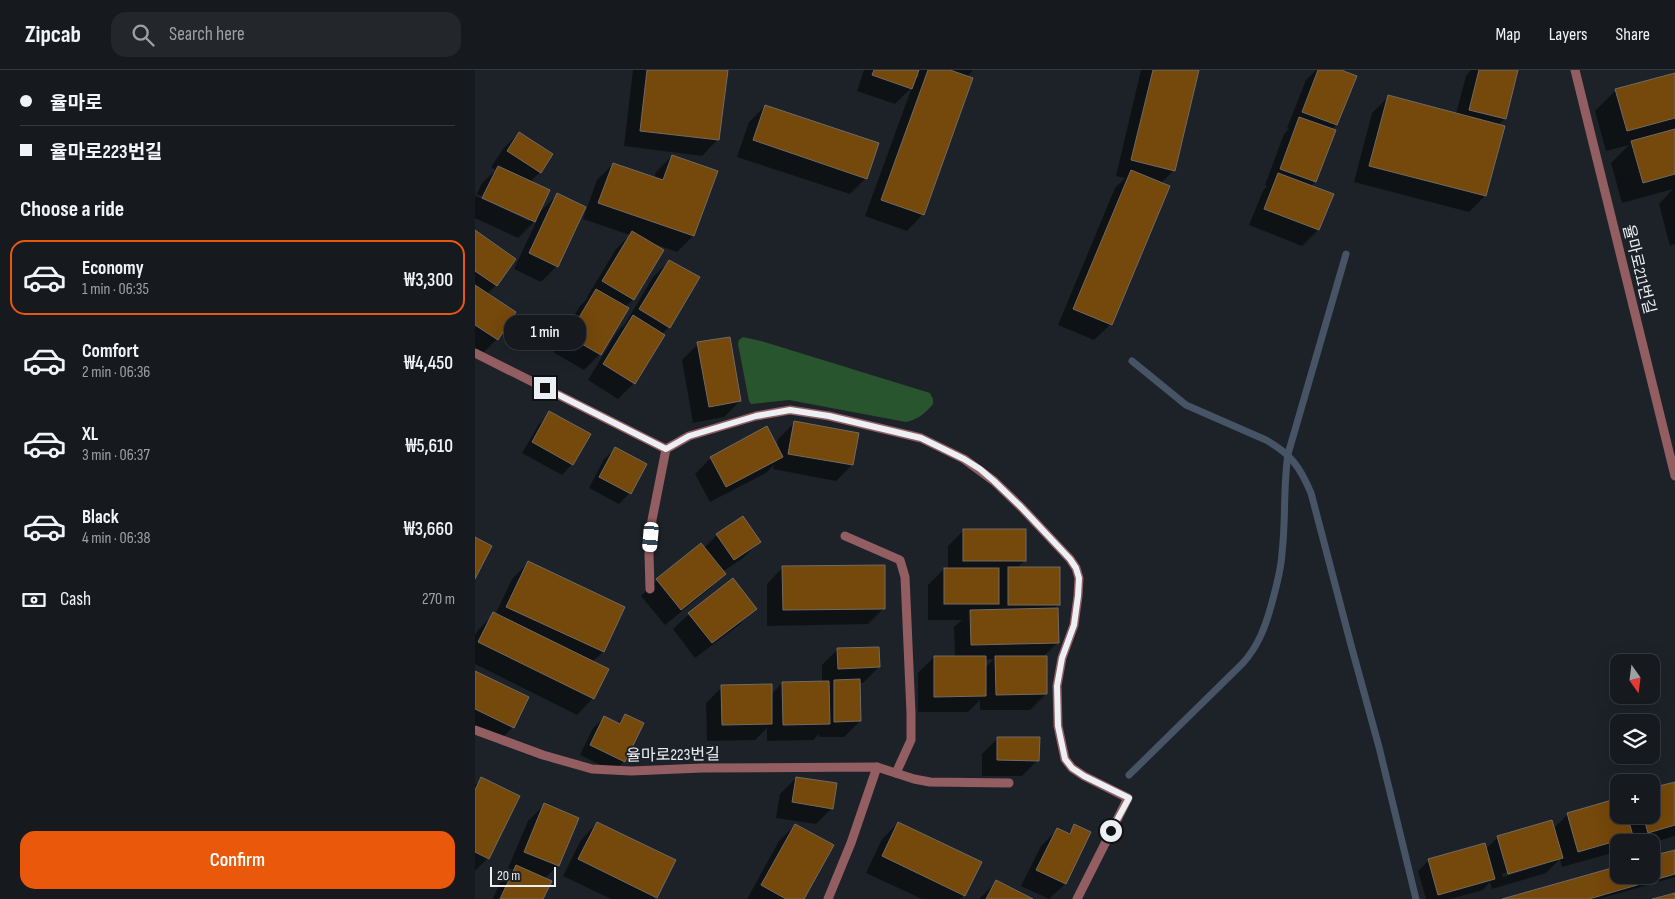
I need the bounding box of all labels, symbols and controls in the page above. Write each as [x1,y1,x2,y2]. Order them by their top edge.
search box [111,12,461,57]
text: Zipcab [25,20,81,49]
icon: search [129,21,157,49]
text: Search here [169,23,245,46]
text: Map [1496,24,1521,45]
text: Layers [1549,24,1588,45]
text: Share [1616,24,1650,45]
text: 율마로 [50,92,102,115]
text: 율마로223번길 [50,141,163,164]
text: Choose a ride [20,196,124,223]
street label: 율마로211번길 [1618,223,1659,316]
icon: car [22,255,67,300]
text: Economy [82,257,144,280]
text: ₩3,300 [404,269,453,292]
text: 1 min · 06:35 [82,280,149,299]
callout: 1 min [504,316,586,350]
text: 1 min [530,323,560,342]
icon: car [22,338,67,383]
text: Comfort [82,340,139,363]
text: ₩4,450 [404,352,453,375]
text: 2 min · 06:36 [82,363,150,382]
route end [534,377,556,399]
icon: car [22,421,67,466]
text: XL [82,423,98,446]
text: ₩5,610 [405,435,453,458]
text: 3 min · 06:37 [82,446,150,465]
icon: car [22,504,67,549]
text: Black [82,506,119,529]
text: ₩3,660 [404,518,453,541]
car [642,521,659,553]
text: 4 min · 06:38 [82,529,150,548]
icon: cash [20,586,48,614]
text: Cash [60,588,91,611]
text: 270 m [422,590,455,609]
north arrow [1610,654,1660,704]
map controls [1610,654,1660,884]
button: layers [1610,714,1660,764]
street label: 율마로223번길 [626,745,720,766]
button: + [1610,774,1660,824]
route start [1100,820,1122,842]
button: Confirm [20,831,455,889]
button: − [1610,834,1660,884]
scale bar [490,864,556,887]
text: 20 m [497,867,520,884]

